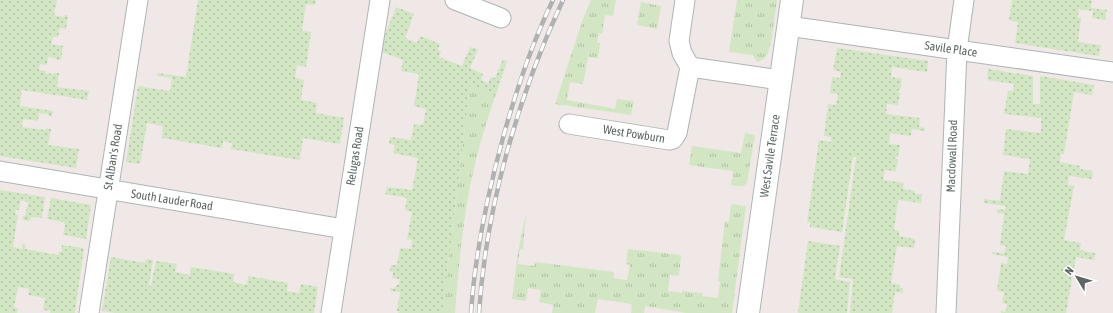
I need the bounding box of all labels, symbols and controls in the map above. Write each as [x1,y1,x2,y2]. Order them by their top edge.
street label: Savile Place [924,38,978,60]
street label: West Savile Terrace [757,113,783,199]
street label: Macdowall Road [944,119,960,193]
street label: West Powburn [602,122,666,146]
street label: St Alban's Road [101,123,125,191]
street label: Relugas Road [343,125,367,187]
street label: South Lauder Road [130,187,214,213]
north arrow [1057,257,1097,297]
text: N [1062,265,1076,277]

